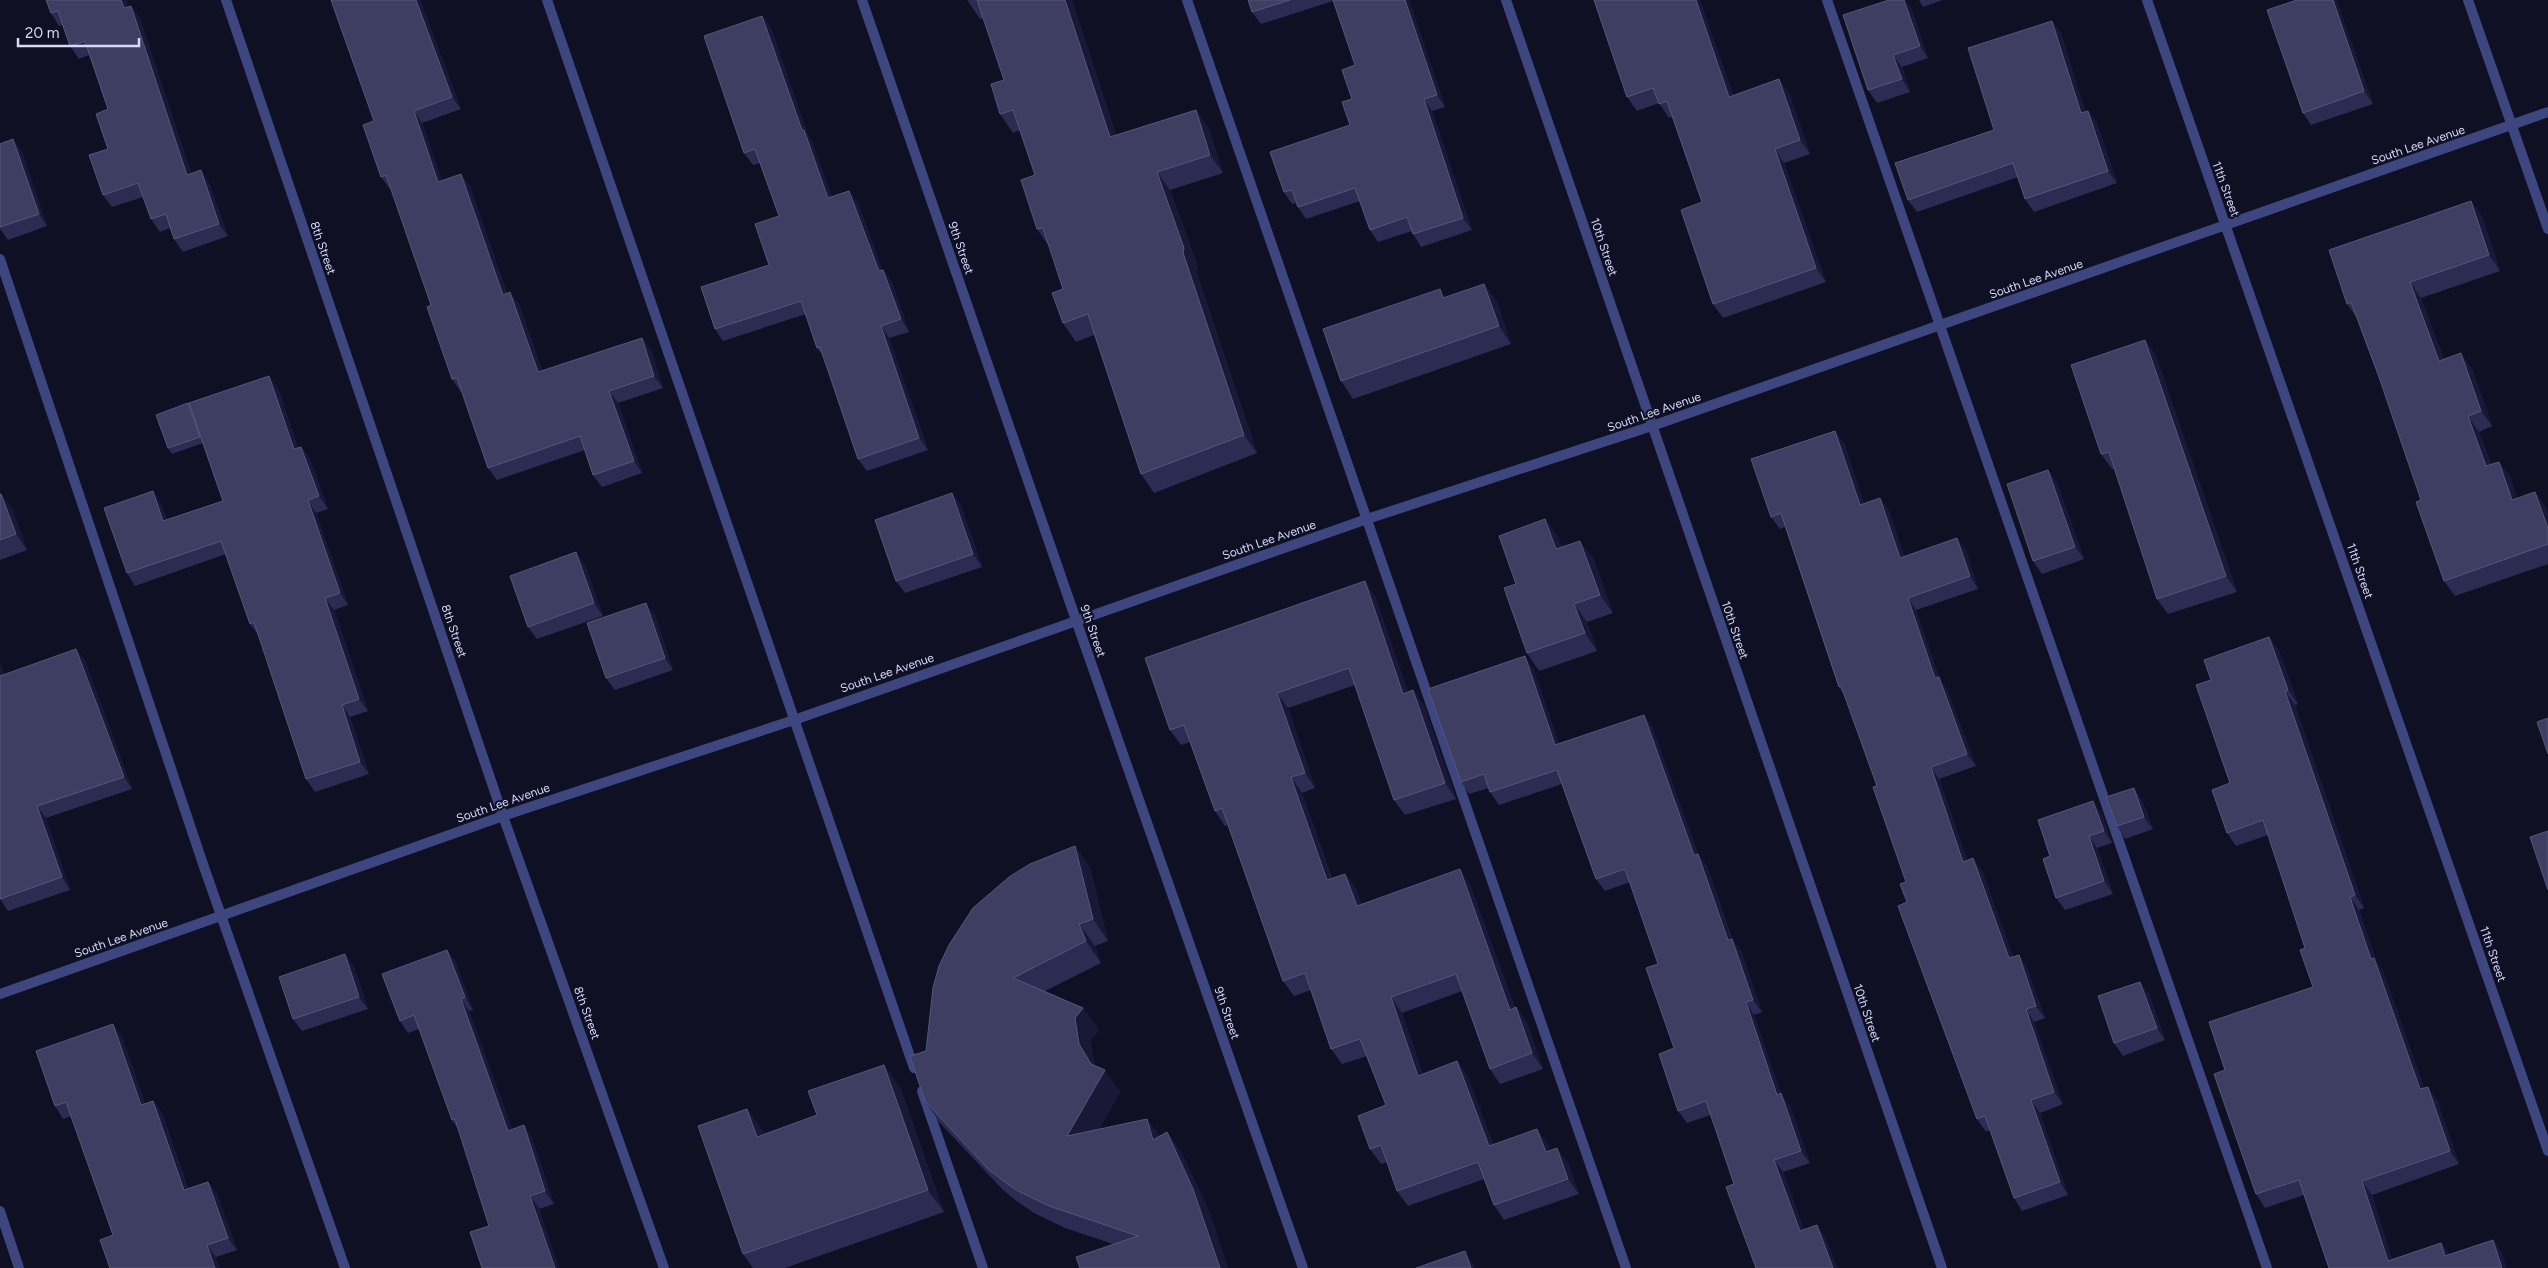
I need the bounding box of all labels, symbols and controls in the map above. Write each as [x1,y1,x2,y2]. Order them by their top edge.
scale bar [18,15,139,47]
text: 20 m [25,24,59,42]
street label: South Lee Avenue [2369,122,2467,168]
street label: 11th Street [2210,159,2243,219]
street label: 10th Street [1588,216,1621,278]
street label: 8th Street [307,220,339,277]
street label: 9th Street [945,220,977,277]
street label: South Lee Avenue [1987,256,2085,302]
street label: South Lee Avenue [1605,389,1703,435]
street label: South Lee Avenue [1220,517,1318,563]
street label: 11th Street [2344,541,2376,601]
street label: 10th Street [1719,599,1752,661]
street label: 8th Street [438,603,470,660]
street label: 9th Street [1077,603,1109,660]
street label: South Lee Avenue [838,650,936,696]
street label: South Lee Avenue [454,780,552,826]
street label: South Lee Avenue [72,915,170,961]
street label: 11th Street [2477,924,2509,984]
street label: 10th Street [1851,982,1884,1044]
street label: 8th Street [571,985,603,1042]
street label: 9th Street [1211,985,1243,1042]

